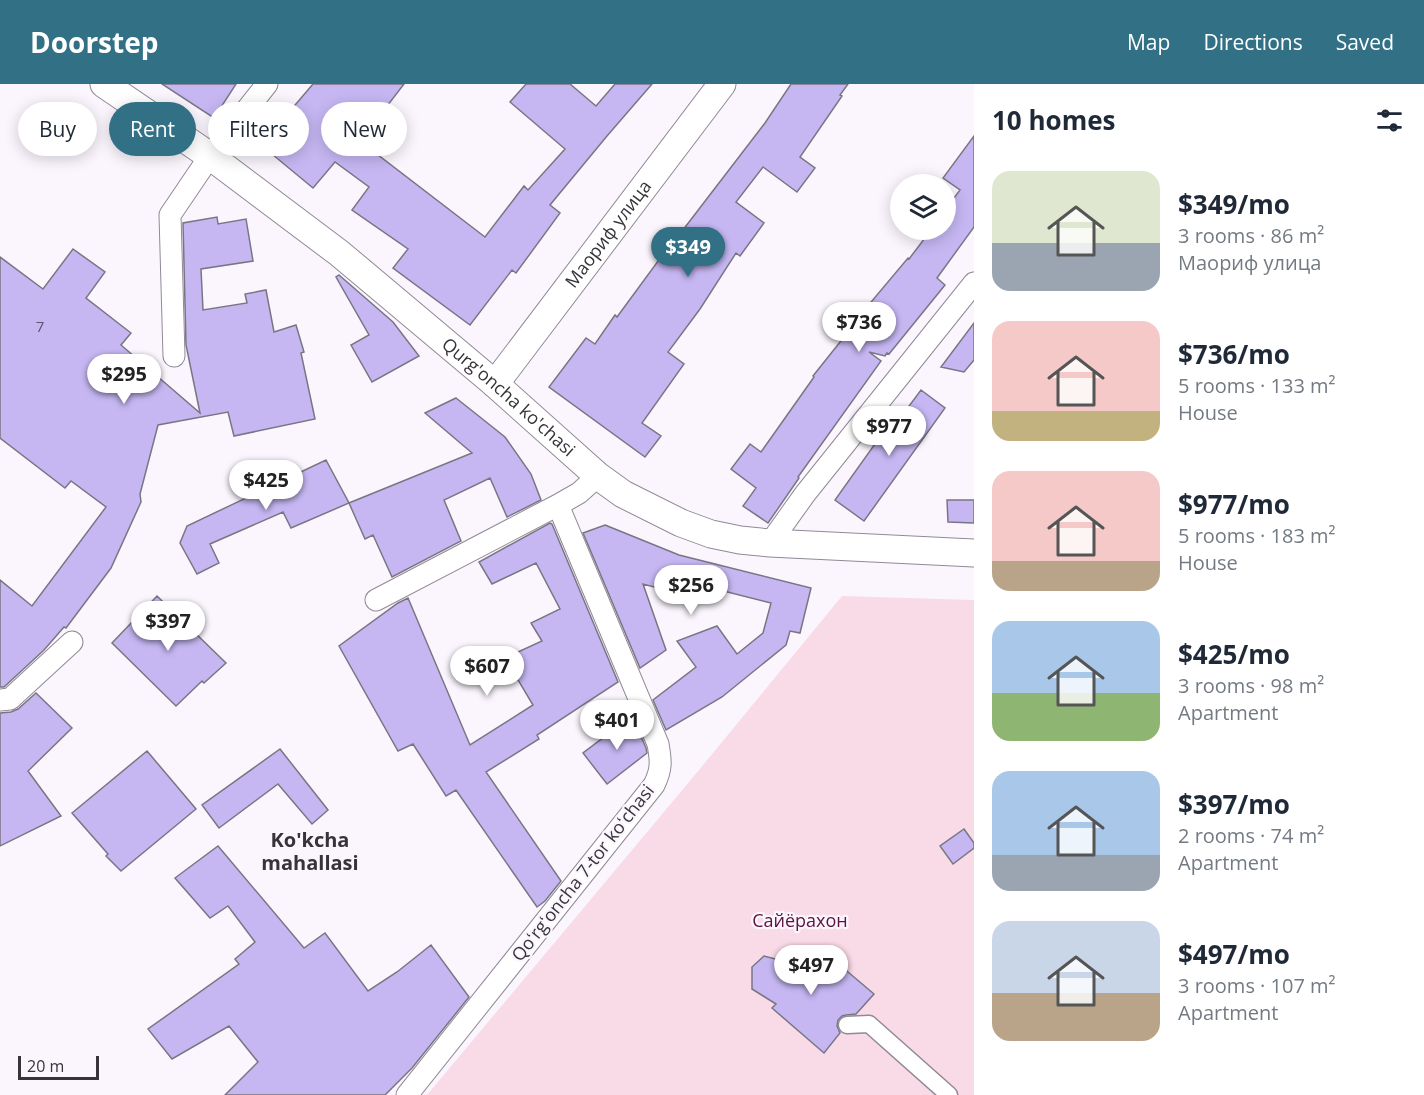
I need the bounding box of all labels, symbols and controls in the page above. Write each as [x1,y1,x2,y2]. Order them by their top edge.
text: Doorstep [30,23,158,61]
text: Map [1127,28,1170,56]
text: Directions [1203,28,1303,56]
text: Saved [1336,28,1394,56]
chip: Buy [18,102,97,156]
chip: Rent [109,102,196,156]
chip: Filters [208,102,309,156]
chip: New [321,102,407,156]
text: 10 homes [992,102,1116,138]
icon: filters [1373,104,1406,137]
map controls [890,174,956,240]
button: layers [890,174,956,240]
street label: Маориф улица [559,175,656,292]
text: $349/mo [1178,186,1290,222]
icon: home [1040,195,1112,267]
text: 3 rooms · 86 m² [1178,222,1324,249]
pin: $349 [652,227,724,278]
text: $349 [665,233,711,260]
text: Маориф улица [1178,249,1321,276]
pin: $736 [823,302,895,353]
text: $736 [836,308,882,335]
house number: 7 [36,316,44,336]
street label: Qurg'oncha ko'chasi [437,332,581,461]
text: $736/mo [1178,336,1290,372]
icon: home [1040,345,1112,417]
pin: $295 [88,354,160,405]
text: $295 [101,360,147,387]
text: 5 rooms · 133 m² [1178,372,1336,399]
text: House [1178,399,1238,426]
pin: $977 [853,406,925,457]
text: $977 [866,412,912,439]
pin: $425 [230,460,302,511]
text: $425 [243,466,289,493]
text: $977/mo [1178,486,1290,522]
icon: home [1040,495,1112,567]
text: 5 rooms · 183 m² [1178,522,1336,549]
text: House [1178,549,1238,576]
pin: $256 [655,565,727,616]
text: $256 [668,571,714,598]
pin: $397 [132,601,204,652]
text: $397 [145,607,191,634]
text: $425/mo [1178,636,1290,672]
icon: home [1040,645,1112,717]
pin: $607 [451,646,523,697]
text: $607 [464,652,510,679]
text: 3 rooms · 98 m² [1178,672,1324,699]
text: Apartment [1178,699,1278,726]
pin: $401 [581,700,653,751]
text: $401 [594,706,640,733]
street label: Qoʻrgʻoncha 7-tor koʻchasi [505,779,659,966]
text: $397/mo [1178,786,1290,822]
icon: home [1040,795,1112,867]
text: 2 rooms · 74 m² [1178,822,1324,849]
district label: Ko'kcha mahallasi [261,826,359,876]
text: Apartment [1178,849,1278,876]
park label: Сайёрахон [752,908,848,932]
text: $497/mo [1178,936,1290,972]
pin: $497 [775,945,847,996]
icon: home [1040,945,1112,1017]
text: $497 [788,951,834,978]
text: 3 rooms · 107 m² [1178,972,1336,999]
text: Apartment [1178,999,1278,1026]
scale bar [18,1053,99,1080]
text: 20 m [27,1055,64,1077]

